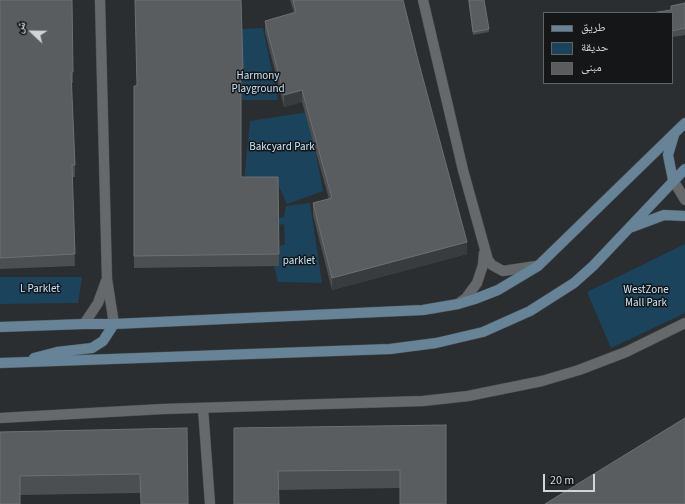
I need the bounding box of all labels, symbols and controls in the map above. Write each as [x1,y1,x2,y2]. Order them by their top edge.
north arrow [12,12,52,52]
legend [543,12,673,84]
text: ش [11,19,30,36]
text: طريق [581,19,606,36]
text: حديقة [581,39,609,56]
text: مبنى [581,59,602,76]
park label: Harmony Playground [231,70,285,96]
park label: Bakcyard Park [249,141,315,155]
park label: parklet [283,255,315,269]
park label: L Parklet [20,283,60,297]
park label: WestZone Mall Park [623,284,669,310]
scale bar [545,466,597,492]
text: 20 m [550,472,574,489]

